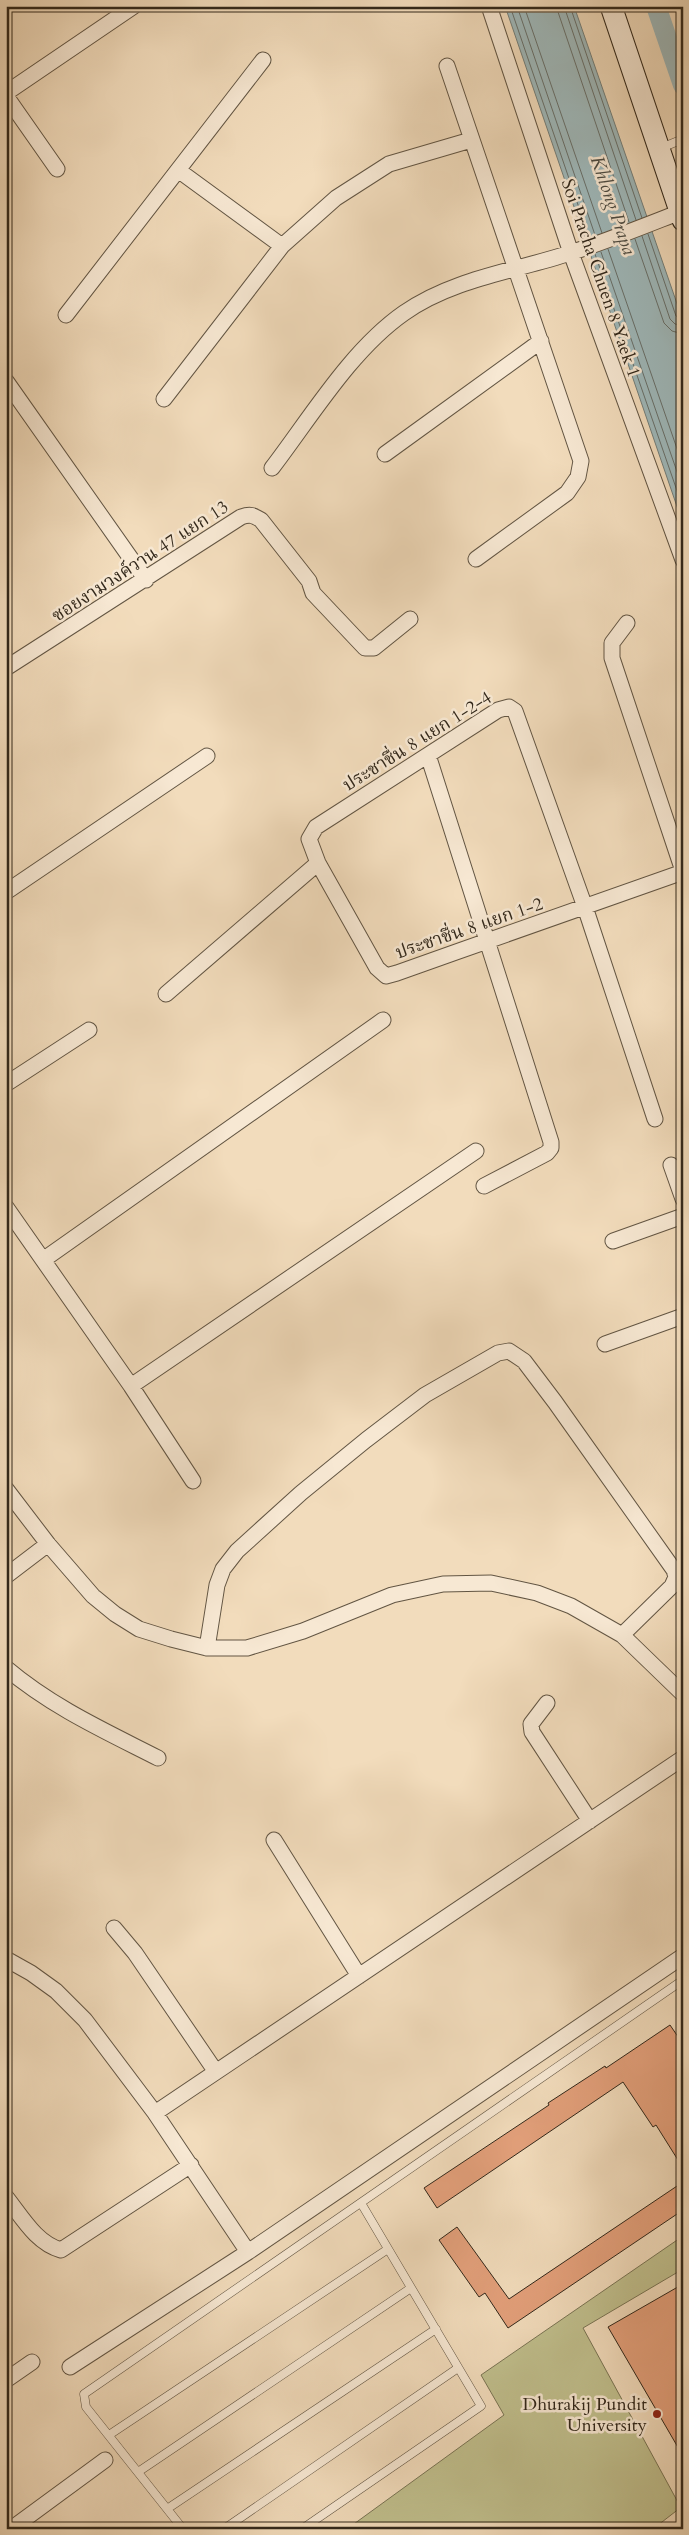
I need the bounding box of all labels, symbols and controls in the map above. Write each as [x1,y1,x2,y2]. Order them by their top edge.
water label: Khlong Prapa [584,152,642,259]
street label: Soi Pracha Chuen 8 Yaek 1 [555,176,646,381]
street label: ซอยงามวงค์วาน 47 แยก 13 [47,495,234,628]
street label: ประชาชื่น 8 แยก 1-2-4 [337,684,497,797]
street label: ประชาชื่น 8 แยก 1-2 [392,890,546,965]
place label: Dhurakij Pundit University [523,2392,647,2438]
marker: Dhurakij Pundit University [651,2408,663,2420]

